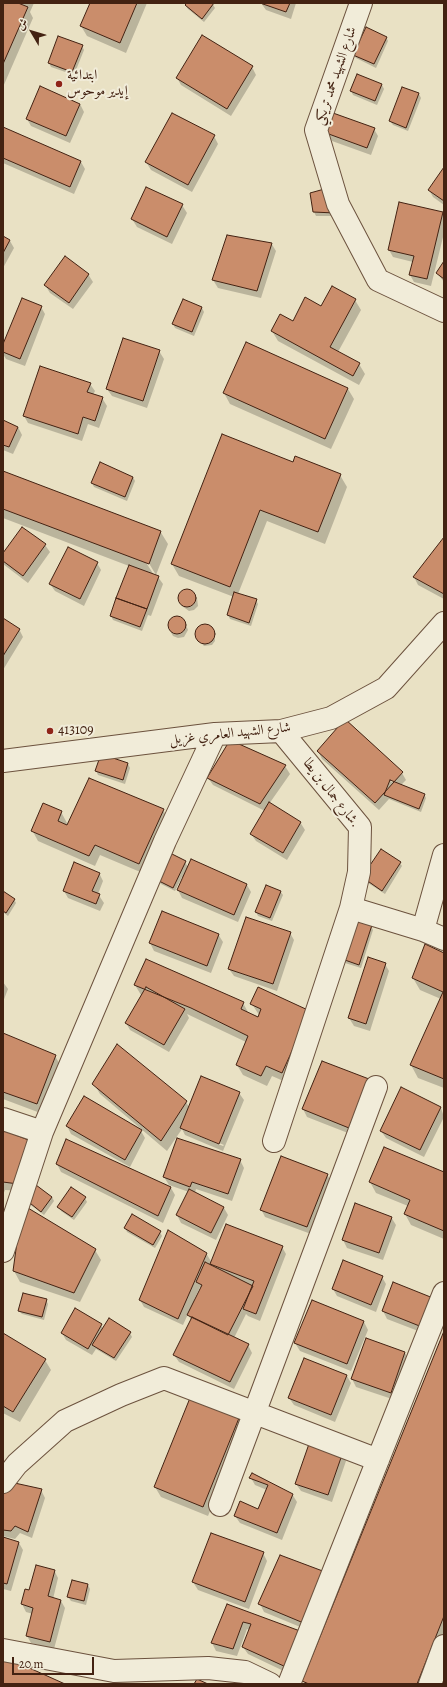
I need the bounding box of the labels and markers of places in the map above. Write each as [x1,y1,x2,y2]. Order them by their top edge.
place label: ابتدائية إيدير موحوس [67,68,128,100]
marker: ابتدائية إيدير موحوس [54,79,64,89]
place label: 413109 [58,723,94,739]
marker: 413109 [45,726,55,736]

